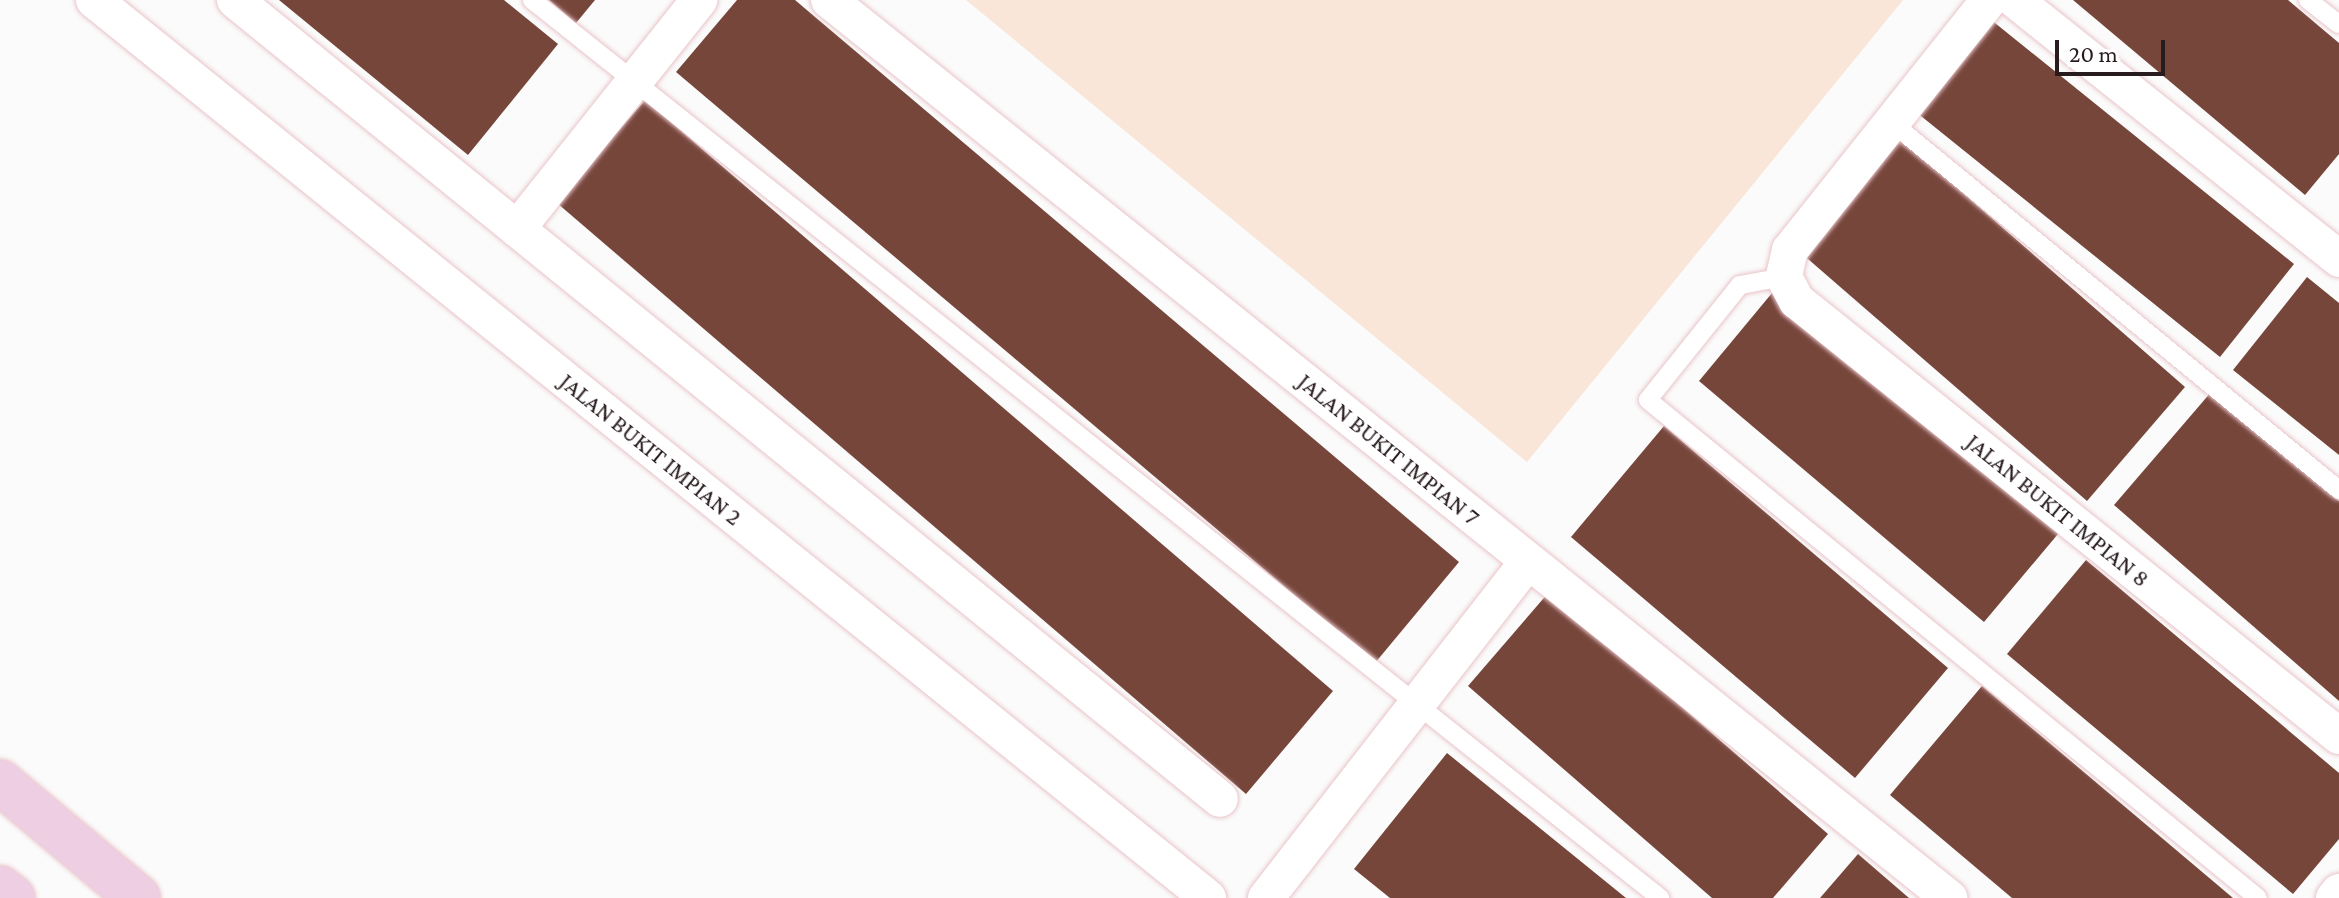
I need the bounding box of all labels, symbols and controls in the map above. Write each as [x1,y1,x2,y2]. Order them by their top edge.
scale bar [2059,24,2169,74]
text: 20 m [2069,40,2118,67]
street label: JALAN BUKIT IMPIAN 2 [554,367,748,531]
street label: JALAN BUKIT IMPIAN 7 [1292,367,1486,531]
street label: JALAN BUKIT IMPIAN 8 [1961,427,2155,593]

